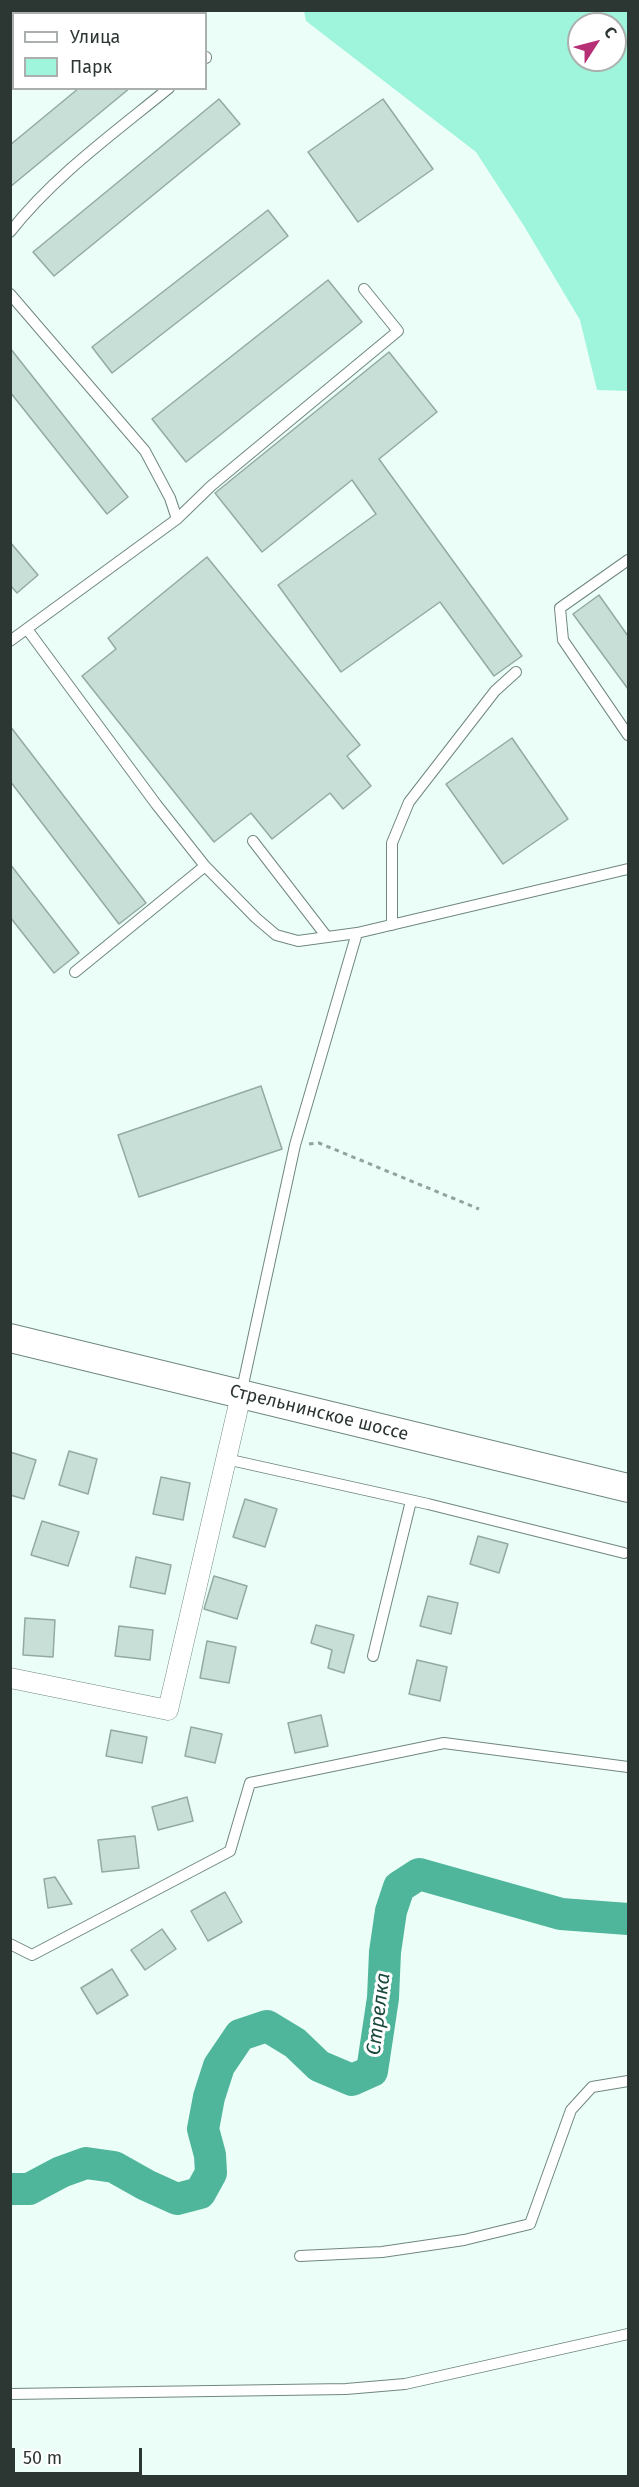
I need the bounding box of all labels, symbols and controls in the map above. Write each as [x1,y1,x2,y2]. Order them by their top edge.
legend [12,12,207,90]
north arrow [567,12,627,72]
text: С [600,23,621,42]
text: Улица [70,26,120,48]
text: Парк [70,56,112,78]
street label: Стрельнинское шоссе [227,1380,411,1446]
water label: Стрелка [362,1971,396,2057]
scale bar [15,2436,146,2474]
text: 50 m [23,2447,62,2469]

